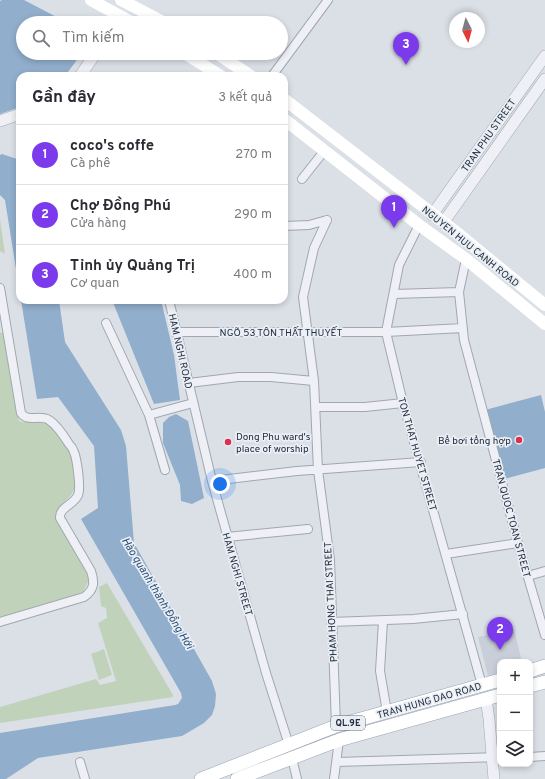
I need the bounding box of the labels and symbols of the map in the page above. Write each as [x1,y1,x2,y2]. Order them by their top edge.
north arrow [449,12,485,48]
pin: 3 [393,32,419,65]
street label: TRAN PHU STREET [459,96,520,175]
pin: 1 [381,195,407,228]
street label: NGUYEN HUU CANH ROAD [419,204,522,291]
street label: HAM NGHI ROAD [165,312,195,390]
street label: NGÕ 53 TÔN THẤT THUYẾT [220,326,343,340]
street label: TON THAT HUYET STREET [394,396,439,513]
place label: Dong Phu ward's place of worship [236,431,311,456]
place label: Bể bơi tổng hợp [438,435,511,448]
marker: Bể bơi tổng hợp [514,435,524,445]
marker: Dong Phu ward's place of worship [223,437,233,447]
street label: TRAN QUOC TOAN STREET [488,458,533,579]
your location [210,474,230,494]
street label: HAM NGHI STREET [218,531,255,618]
water label: Hào quanh thành Đồng Hới [118,535,197,653]
street label: PHAM HONG THAI STREET [322,541,341,662]
pin: 2 [487,617,513,650]
street label: TRAN HUNG DAO ROAD [376,680,483,723]
road number: QL.9E [331,716,365,730]

